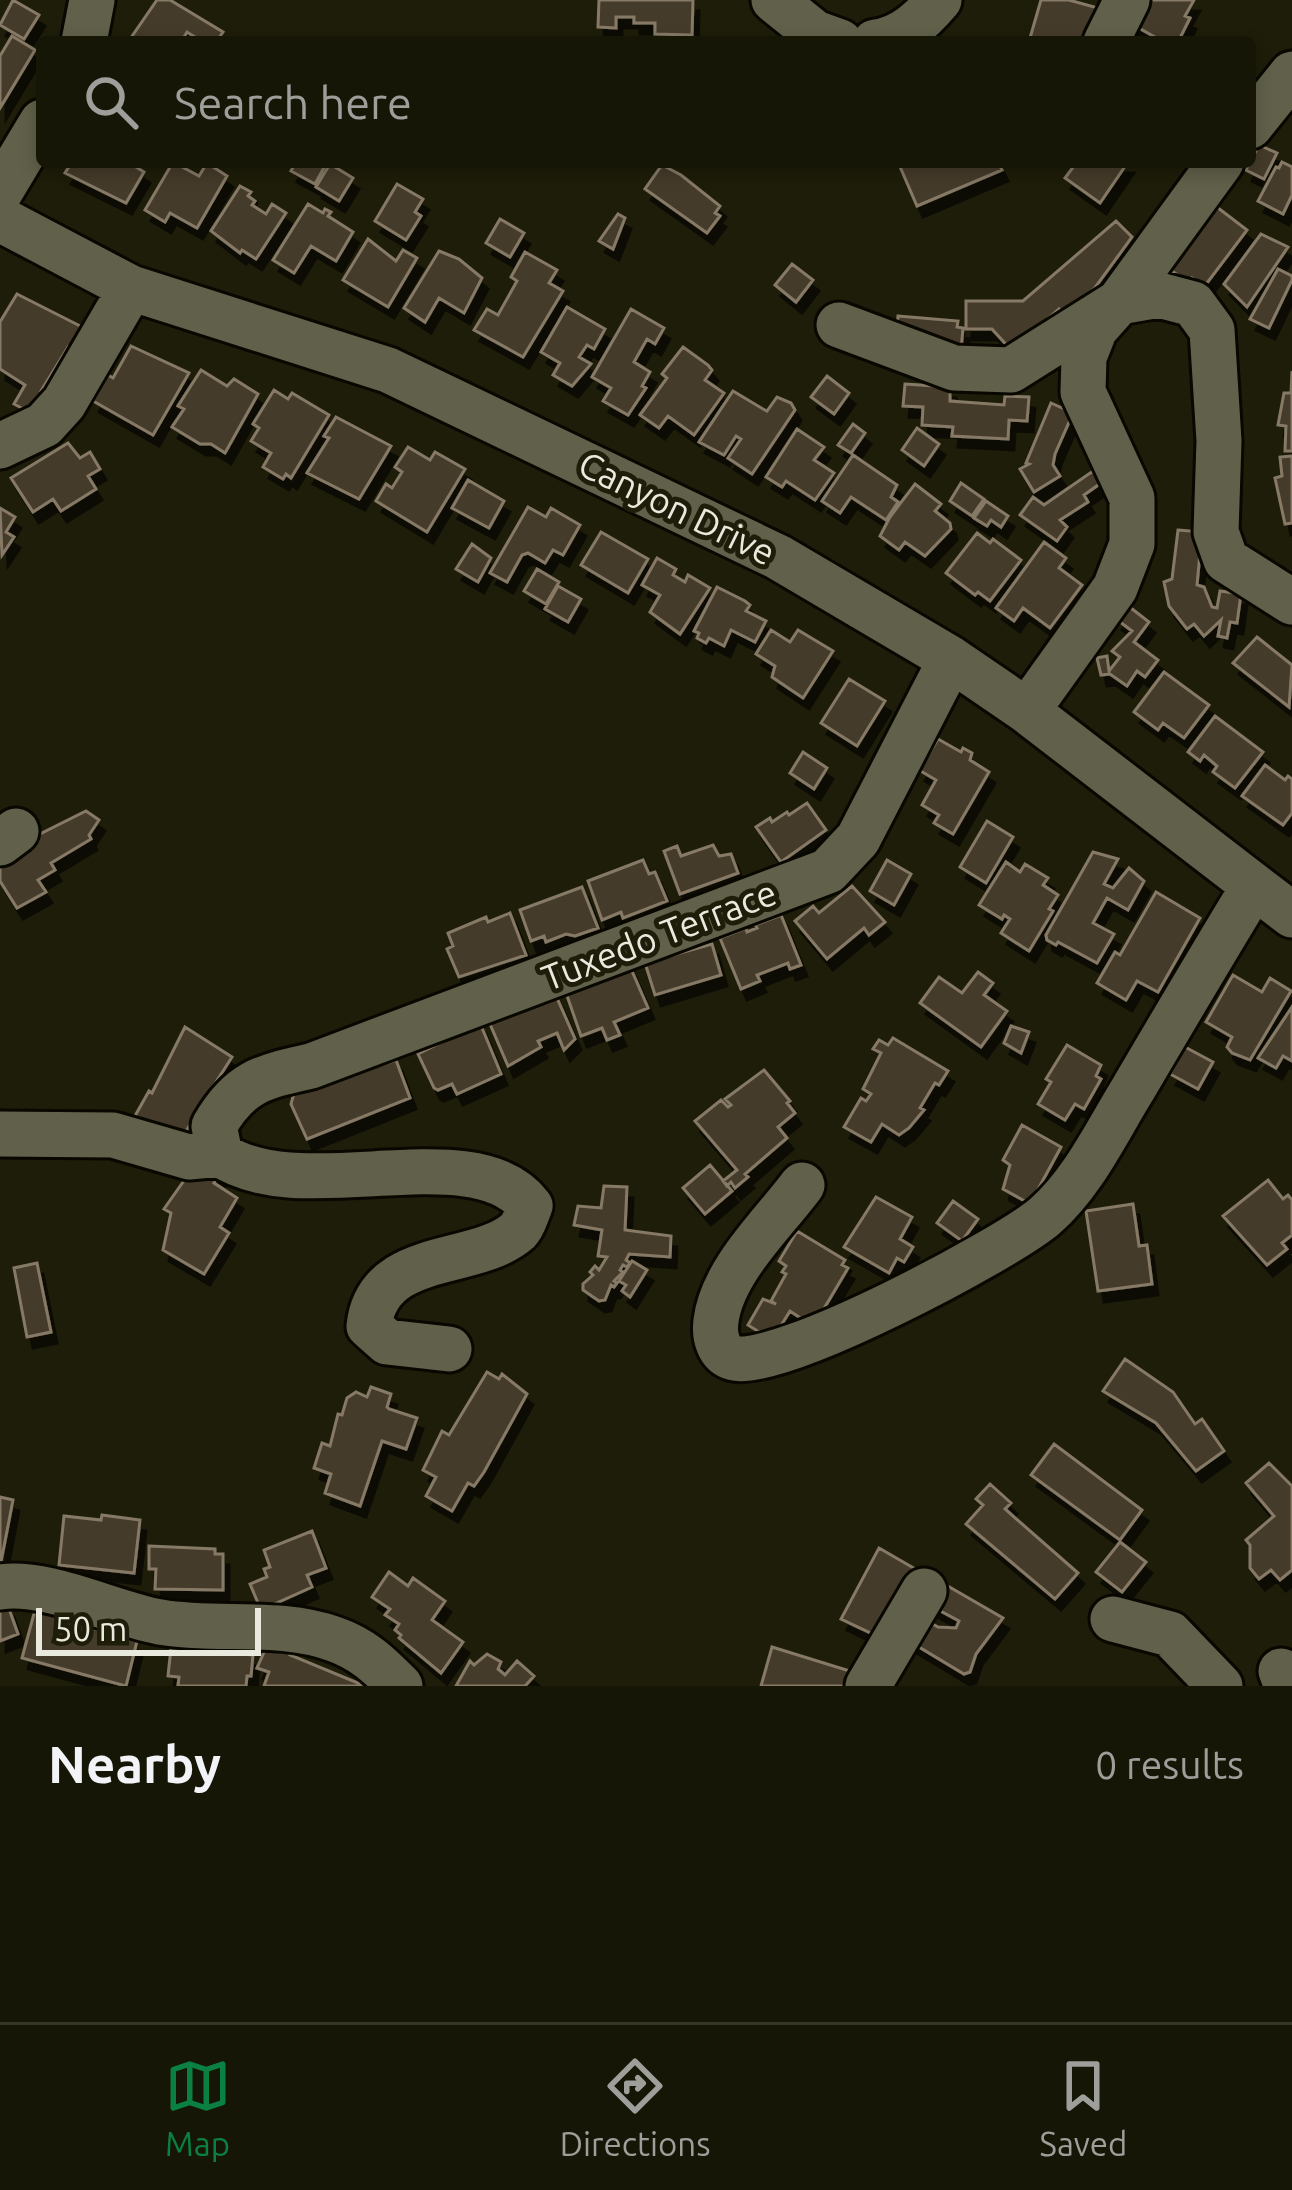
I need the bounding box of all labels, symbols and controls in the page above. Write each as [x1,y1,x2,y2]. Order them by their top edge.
search box [36,36,1256,168]
icon: search [78,69,144,135]
text: Search here [174,77,412,128]
street label: Canyon Drive [572,442,782,573]
street label: Tuxedo Terrace [536,871,782,998]
scale bar [36,1602,261,1655]
text: 50 m [54,1610,127,1647]
text: Nearby [48,1735,221,1793]
text: 0 results [1095,1743,1244,1786]
tab: Map [165,2053,231,2162]
tab: Directions [560,2053,710,2162]
tab: Saved [1040,2053,1127,2162]

